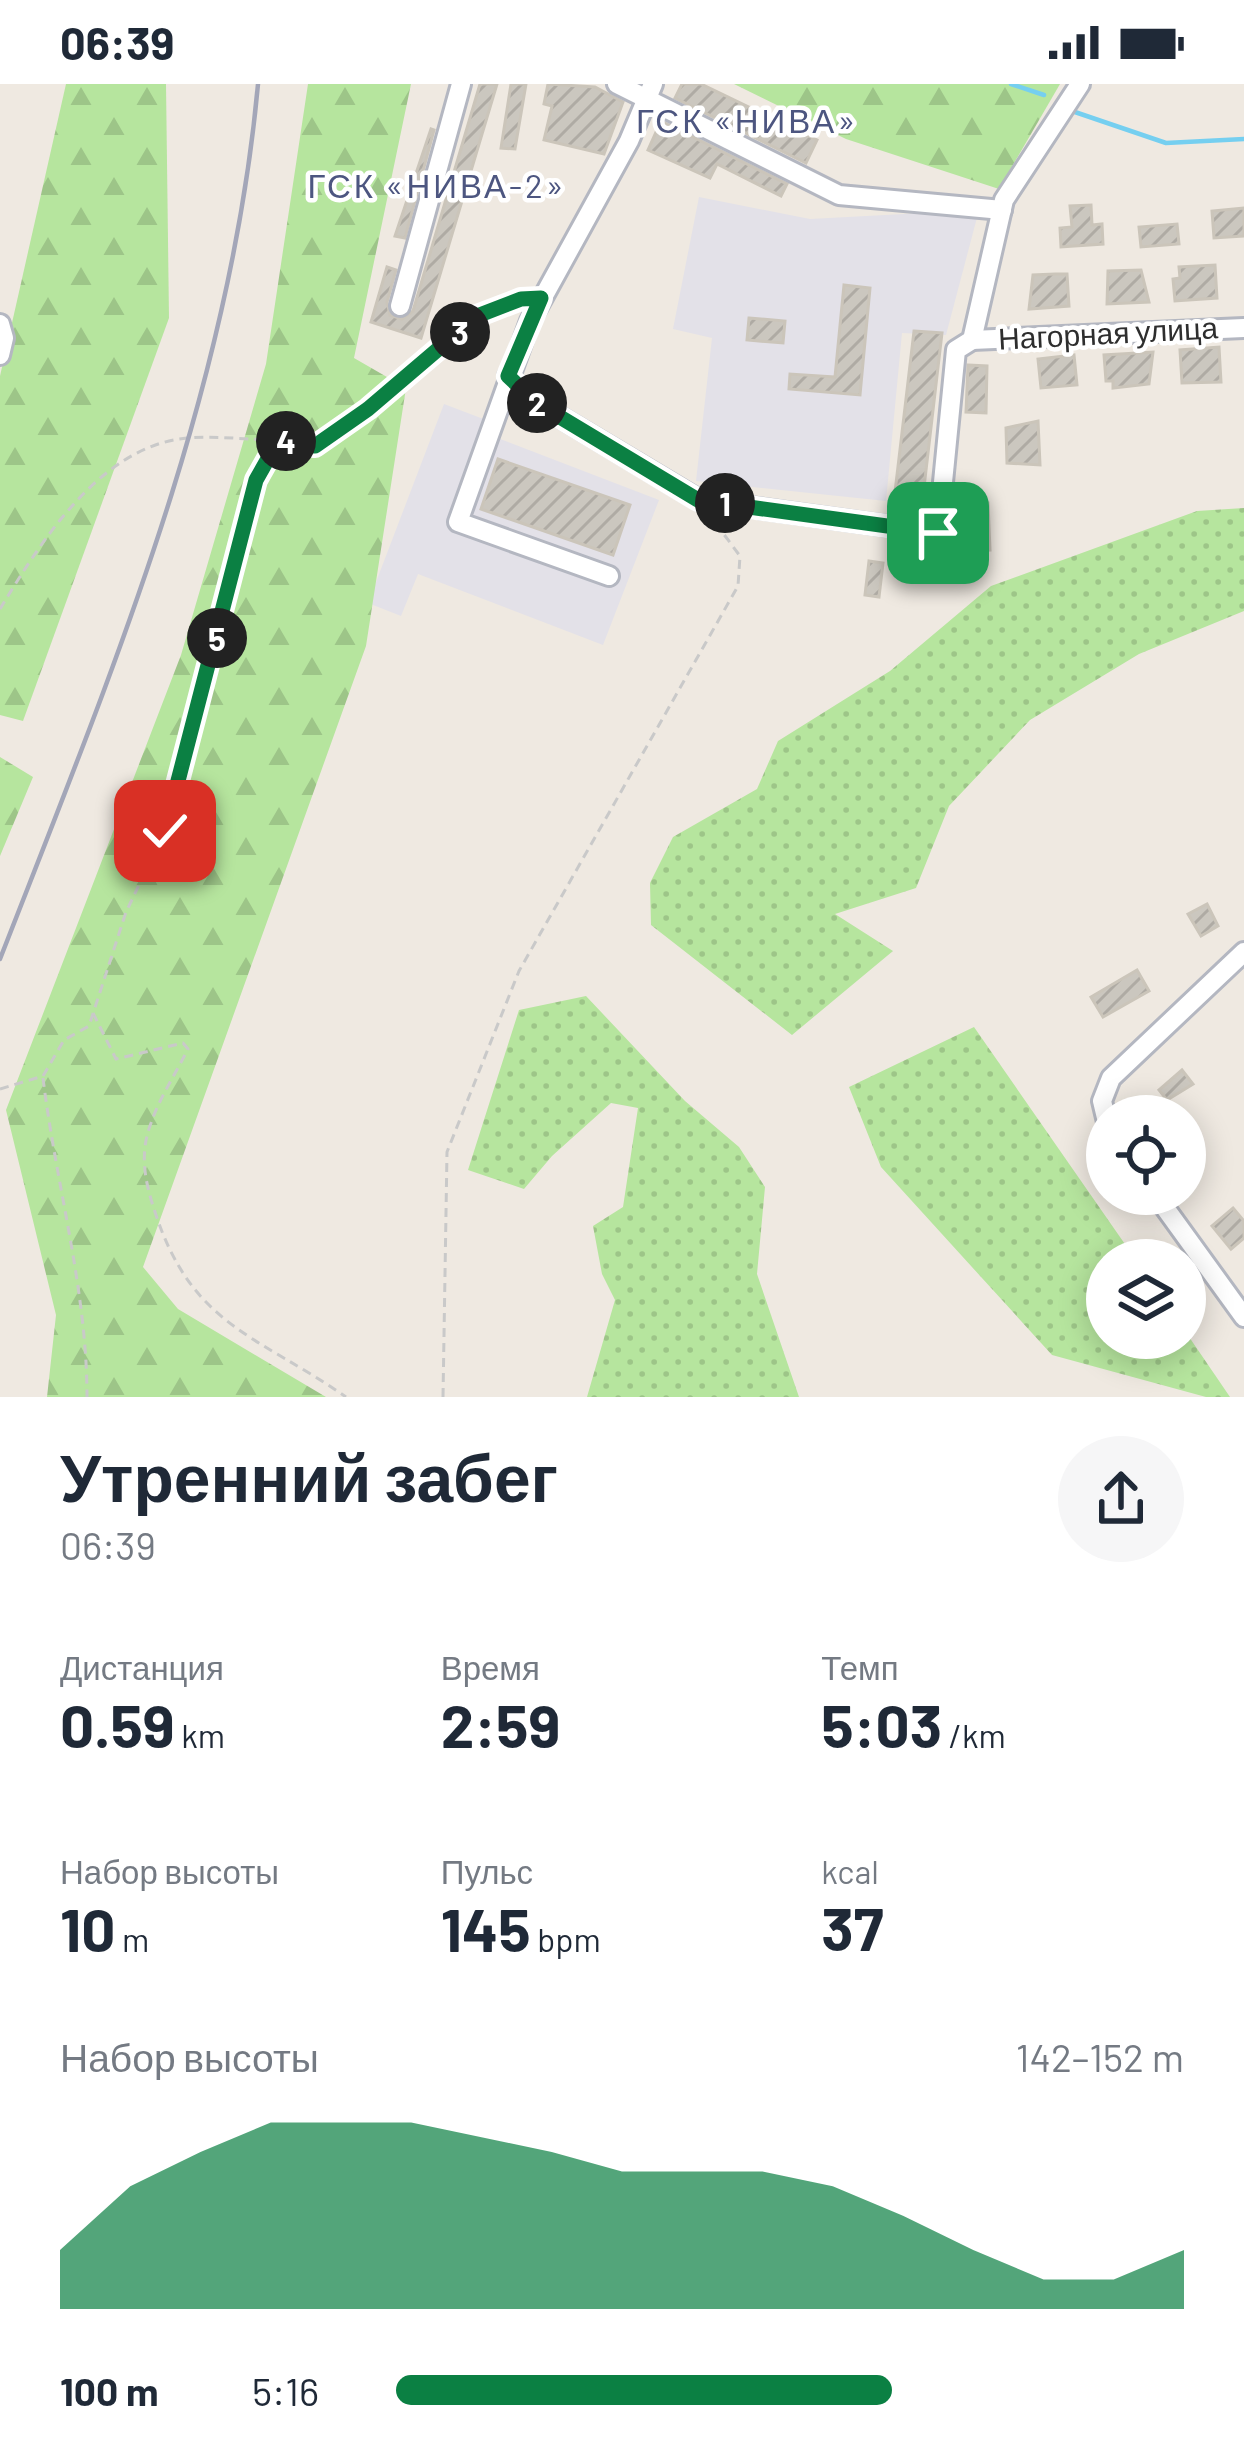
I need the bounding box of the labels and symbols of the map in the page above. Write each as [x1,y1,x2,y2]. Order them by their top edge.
district label: ГСК «НИВА» [636,100,858,140]
district label: ГСК «НИВА-2» [308,165,566,205]
pin: 3 [430,302,490,362]
street label: Нагорная улица [997,308,1219,356]
pin: 2 [507,373,567,433]
pin: 4 [256,411,316,471]
pin: 1 [695,473,755,533]
pin [887,482,989,584]
pin: 5 [187,608,247,668]
pin [114,780,216,882]

